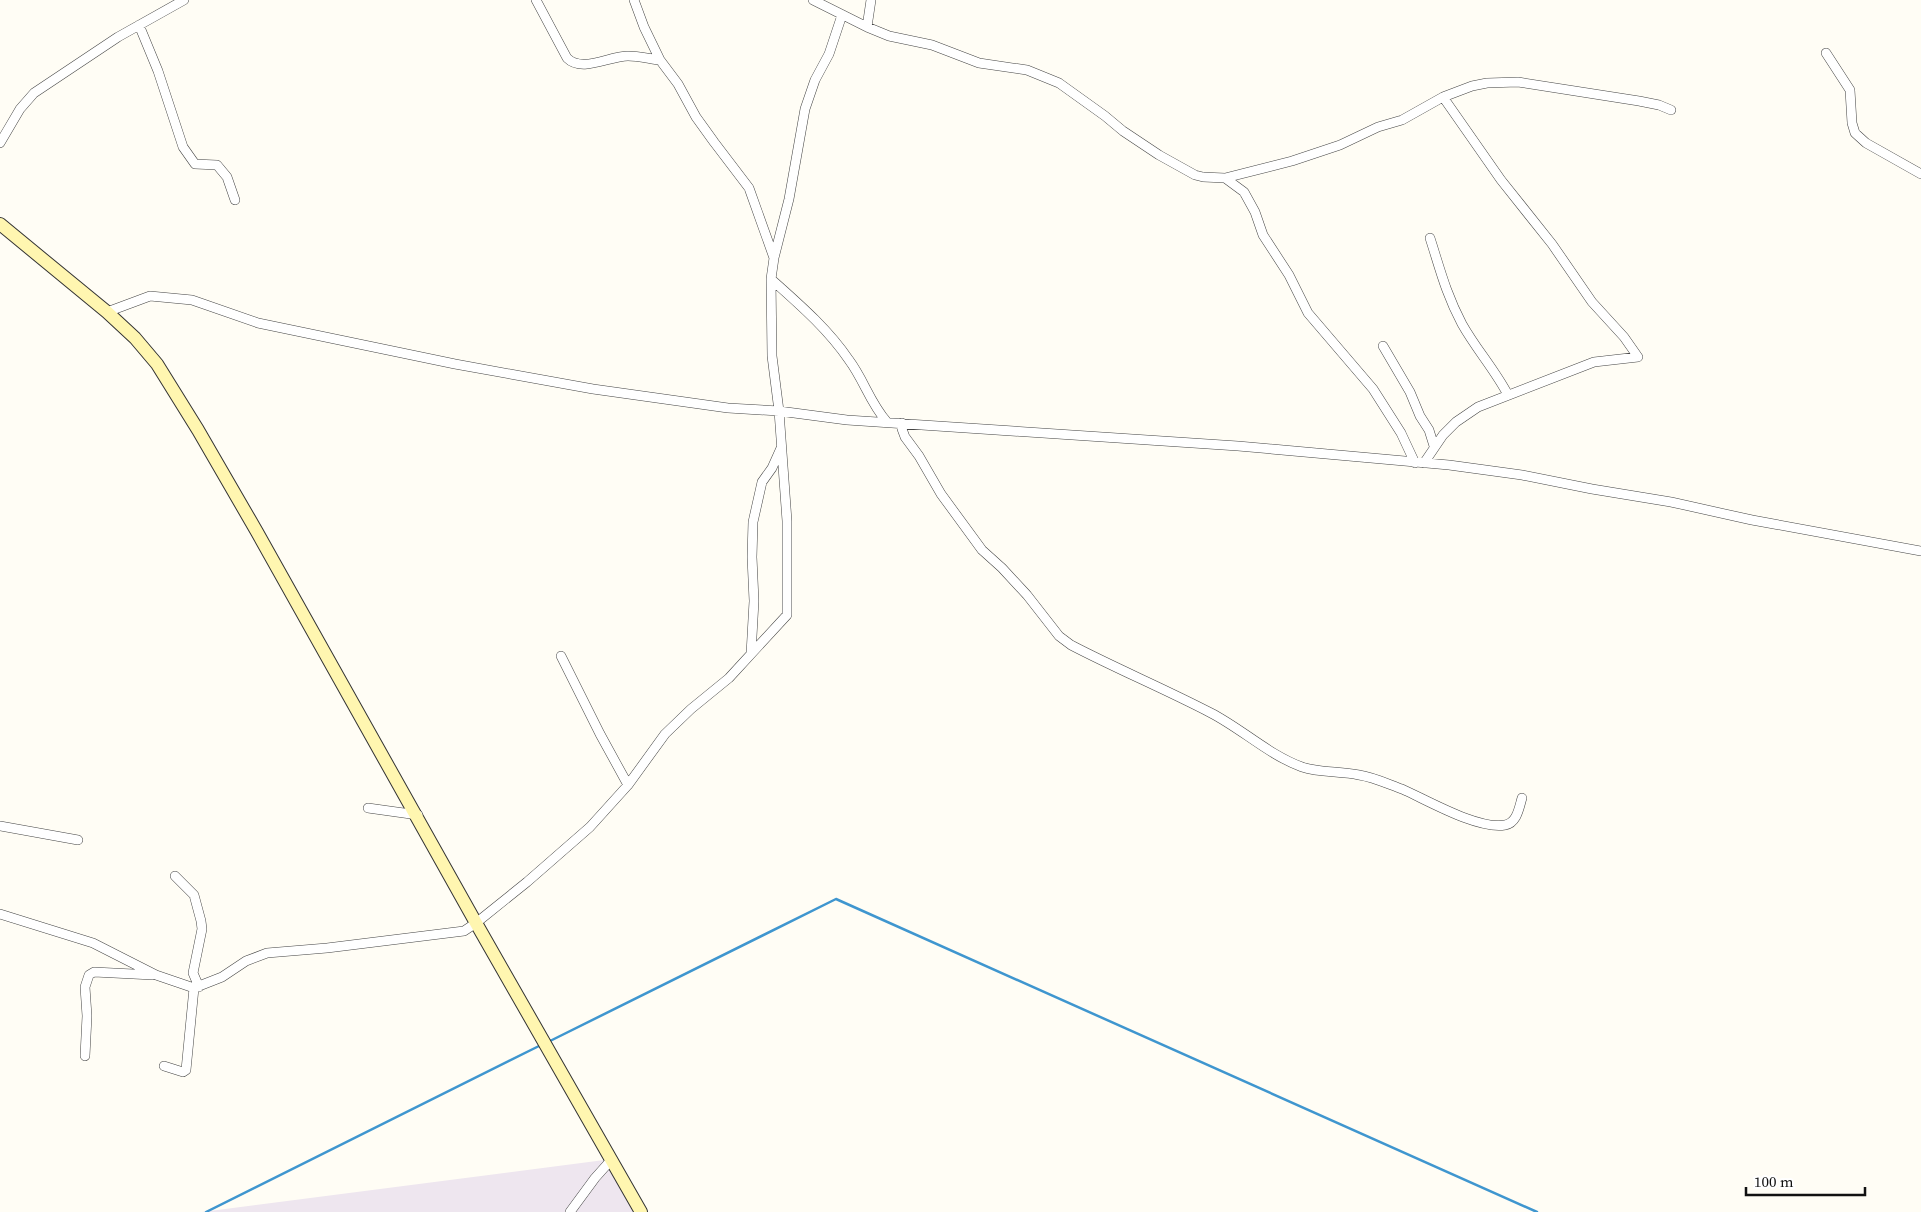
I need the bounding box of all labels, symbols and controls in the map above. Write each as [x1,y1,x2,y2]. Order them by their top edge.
scale bar [1746,1164,1865,1196]
text: 100 m [1754,1171,1794,1192]

